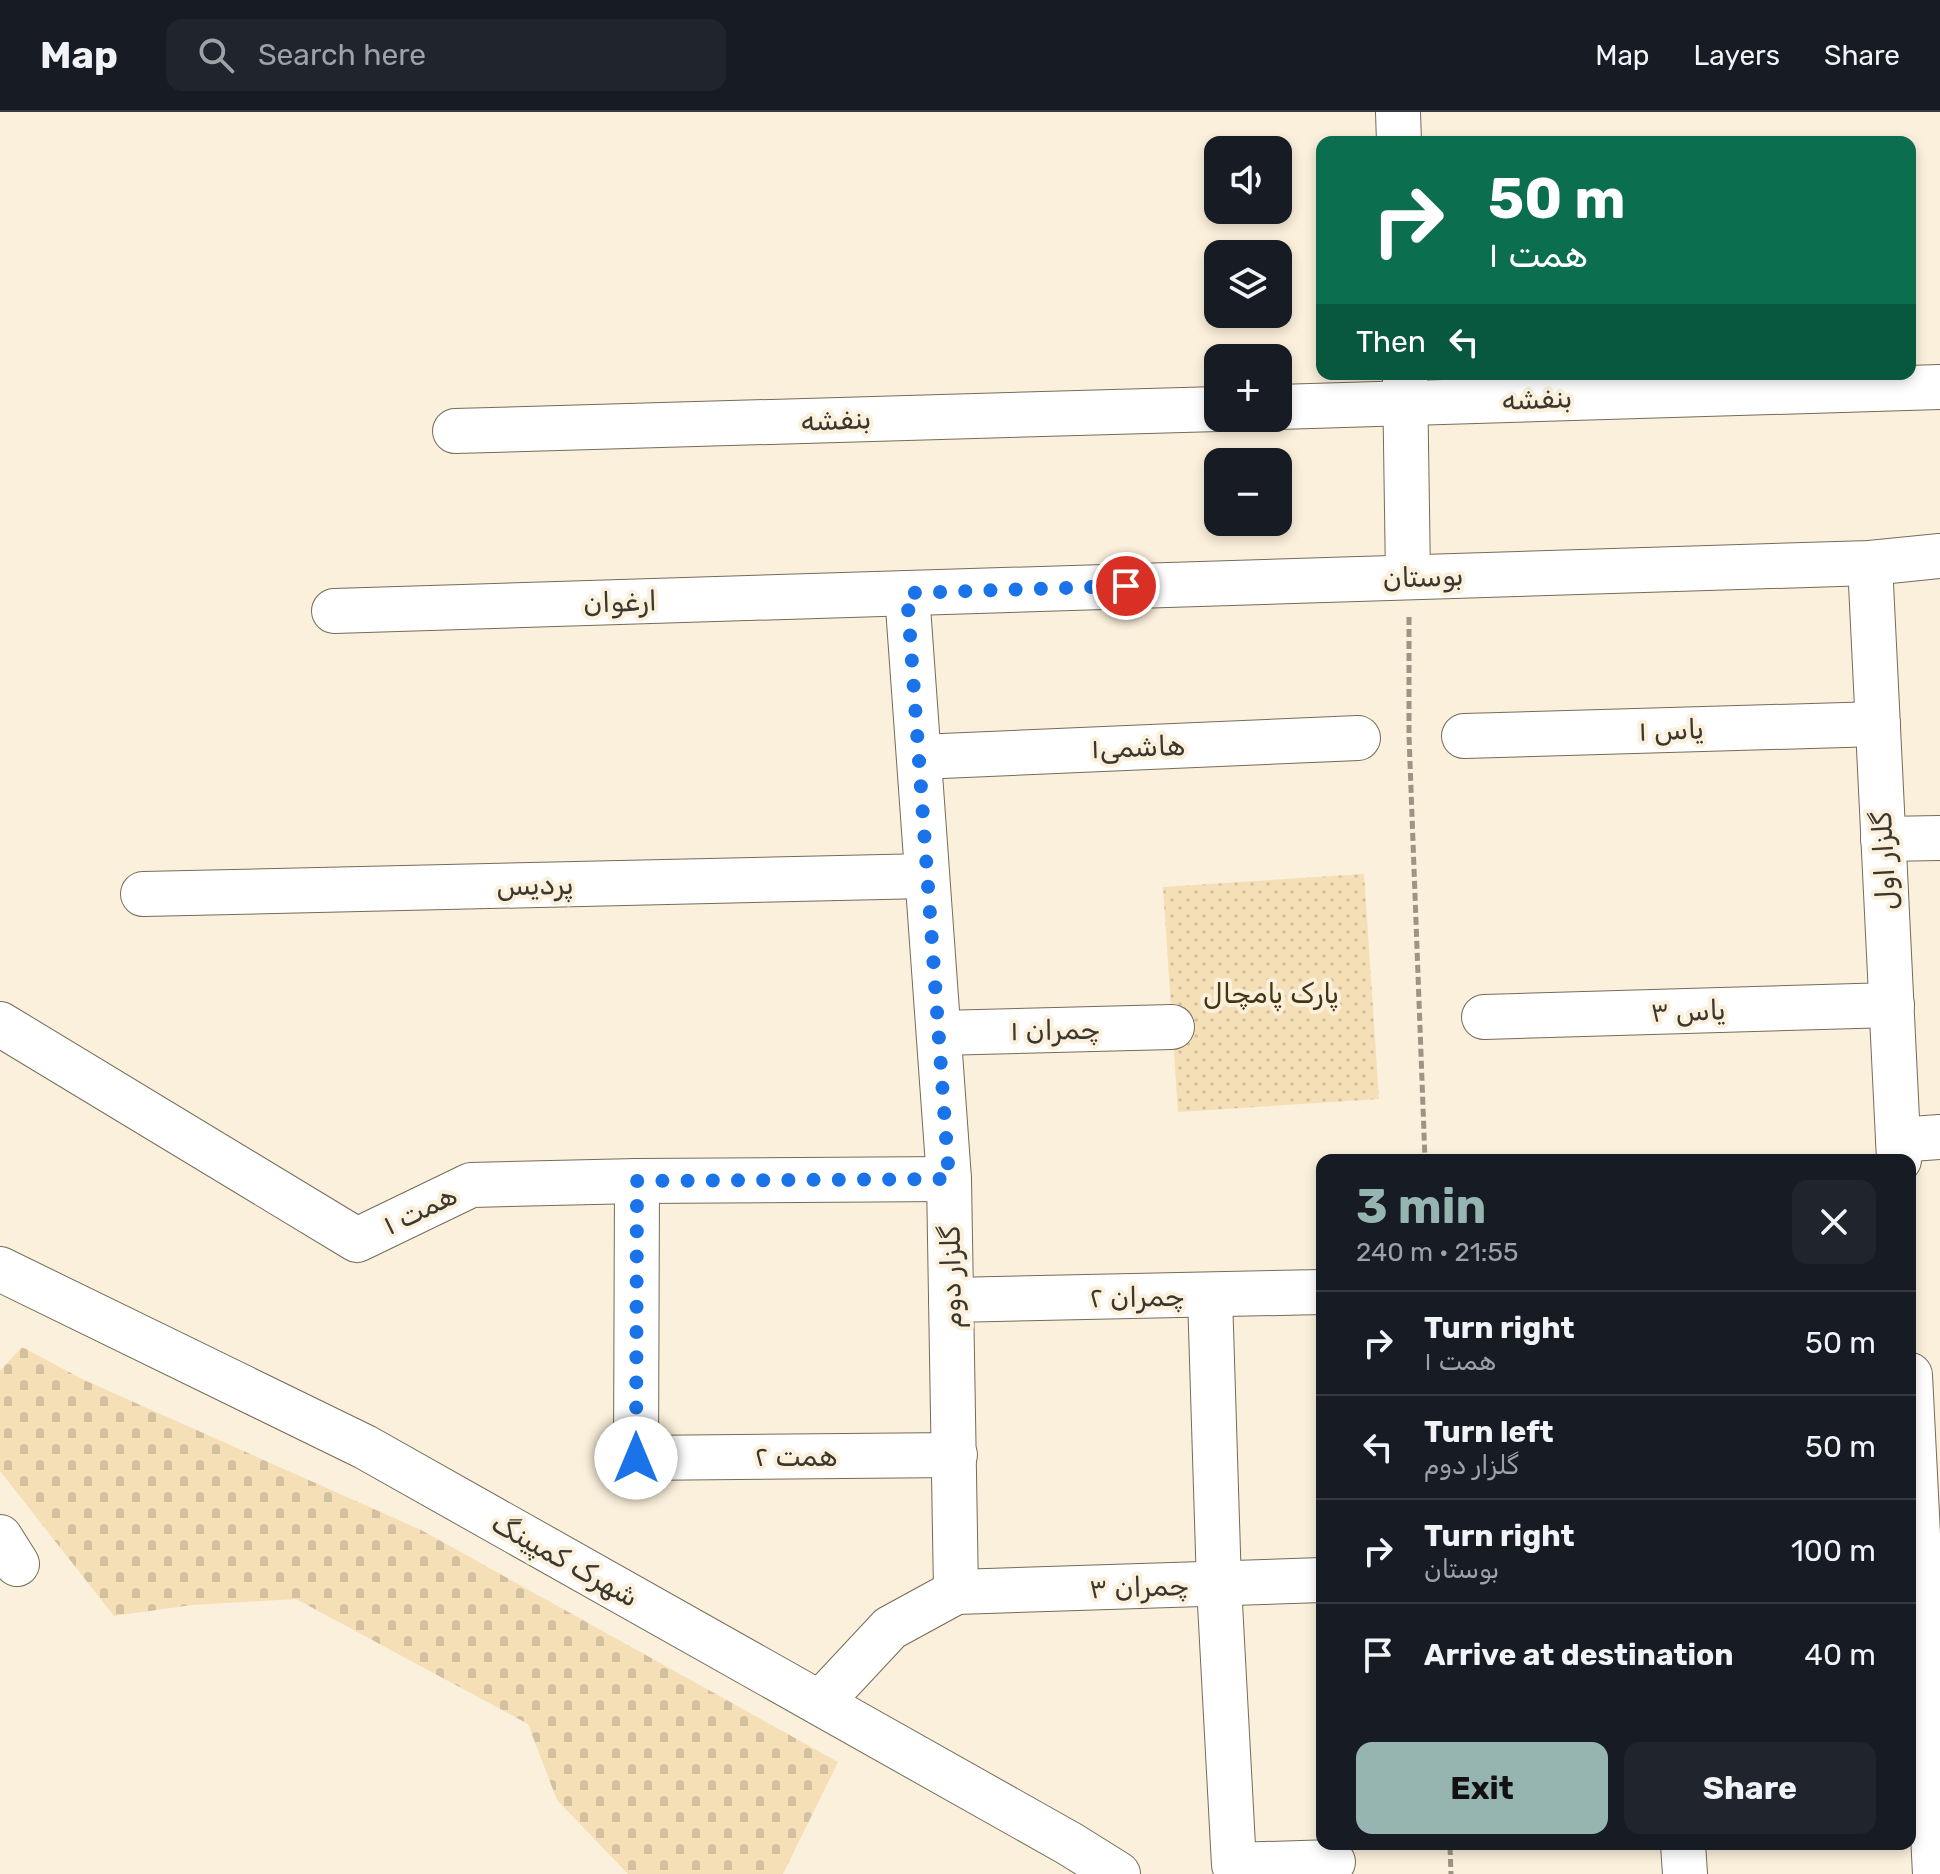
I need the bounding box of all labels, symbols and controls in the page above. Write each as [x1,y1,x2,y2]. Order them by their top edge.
search box [166,19,726,91]
text: Map [40,32,118,78]
icon: search [194,33,238,77]
text: Search here [258,37,426,73]
text: Map [1595,39,1650,72]
text: Layers [1694,39,1780,72]
text: Share [1824,39,1900,72]
map controls [1204,136,1292,536]
button: sound [1204,136,1292,224]
text: 50 m [1488,166,1625,232]
icon: right [1356,168,1460,272]
text: همت ۱ [1488,233,1588,276]
button: layers [1204,240,1292,328]
icon: left [1442,320,1486,364]
text: Then [1356,324,1426,360]
button: + [1204,344,1292,432]
street label: بنفشه [1501,381,1573,417]
street label: بنفشه [800,402,872,438]
button: − [1204,448,1292,536]
pin [1092,552,1160,620]
street label: بوستان [1382,559,1464,595]
icon: arrive [1104,564,1148,608]
street label: ارغوان [583,584,657,620]
street label: یاس ۱ [1638,712,1704,748]
street label: هاشمی۱ [1090,729,1186,765]
street label: گلزار اول [1865,811,1903,911]
street label: پردیس [496,868,574,904]
park label: پارک پامچال [1203,977,1339,1012]
street label: یاس ۳ [1650,993,1726,1029]
street label: چمران ۱ [1010,1013,1100,1047]
street label: همت ۱ [378,1178,462,1242]
text: 3 min [1356,1178,1486,1235]
button: close [1792,1180,1876,1264]
street label: گلزار دوم [934,1225,970,1328]
text: 240 m · 21:55 [1356,1237,1518,1268]
street label: چمران ۲ [1089,1280,1185,1314]
text: Turn right [1424,1310,1575,1346]
icon: right [1356,1321,1400,1365]
text: 50 m [1805,1325,1876,1361]
text: همت ۱ [1424,1346,1496,1377]
text: Turn left [1424,1414,1554,1450]
position arrow [594,1416,678,1500]
icon: left [1356,1425,1400,1469]
text: 50 m [1805,1429,1876,1465]
street label: همت ۲ [755,1440,837,1473]
text: گلزار دوم [1424,1450,1519,1481]
street label: شهرک کمپینگ [485,1506,644,1616]
text: Turn right [1424,1518,1575,1554]
icon: right [1356,1529,1400,1573]
text: 100 m [1791,1533,1876,1569]
text: بوستان [1424,1554,1499,1585]
street label: چمران ۳ [1089,1569,1189,1605]
icon: arrive [1356,1633,1400,1677]
text: Arrive at destination [1424,1637,1734,1673]
text: 40 m [1804,1637,1876,1673]
button: Exit [1356,1742,1608,1834]
button: Share [1624,1742,1876,1834]

